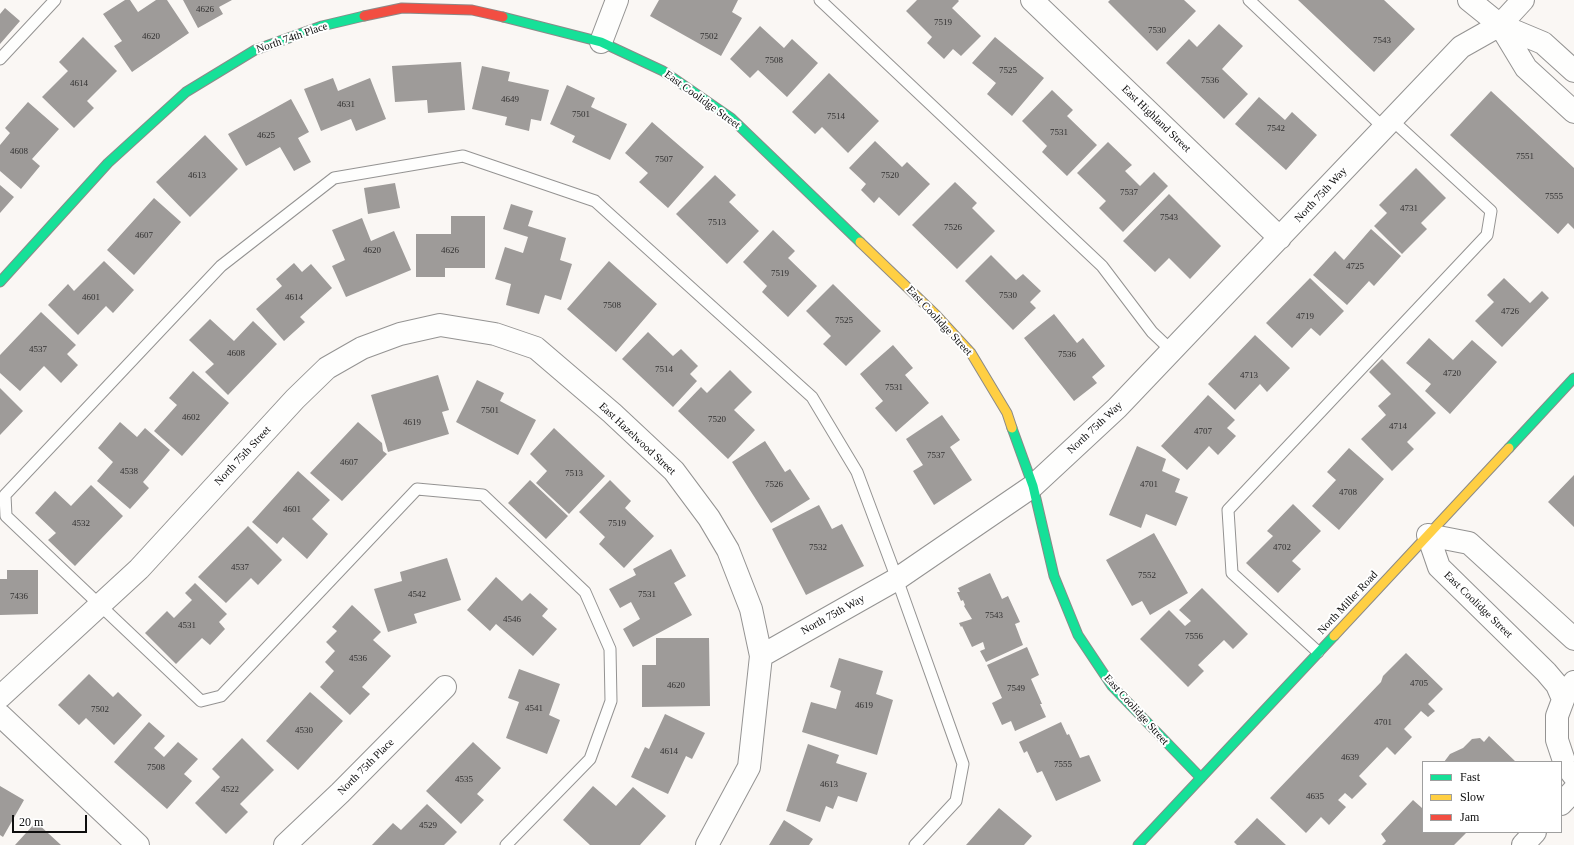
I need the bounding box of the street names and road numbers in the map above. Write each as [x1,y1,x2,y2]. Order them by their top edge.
street label: North 74th Place [255,20,329,56]
street label: East Coolidge Street [662,68,742,132]
street label: East Highland Street [1119,83,1193,155]
street label: North 75th Way [1292,165,1350,225]
street label: East Coolidge Street [903,283,975,359]
street label: North 75th Way [1065,399,1125,457]
street label: East Hazelwood Street [596,400,678,478]
street label: North 75th Street [212,424,274,488]
street label: North Miller Road [1315,569,1381,637]
street label: East Coolidge Street [1441,569,1515,641]
street label: North 75th Way [799,592,867,638]
street label: East Coolidge Street [1101,672,1171,748]
street label: North 75th Place [335,736,397,798]

